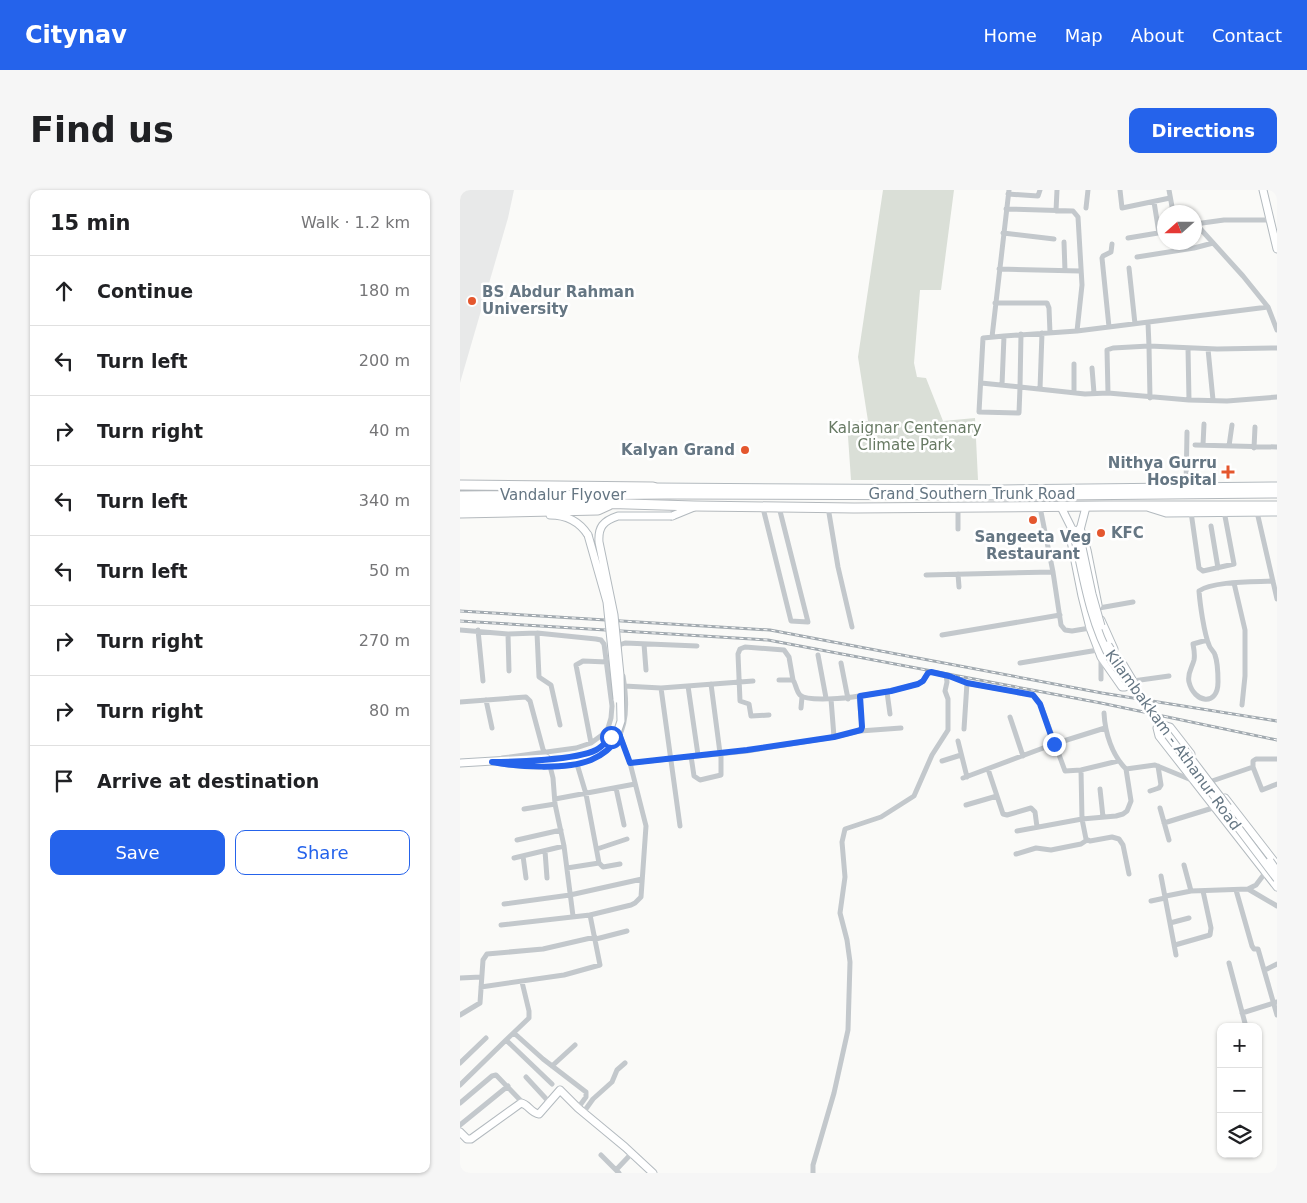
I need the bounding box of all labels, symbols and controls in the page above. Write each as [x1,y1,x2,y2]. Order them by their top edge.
text: Citynav [25,21,127,49]
text: Home [984,25,1037,46]
text: Map [1065,25,1103,46]
text: About [1131,25,1184,46]
text: Contact [1212,25,1282,46]
button: Directions [1129,108,1277,153]
text: Find us [30,110,174,150]
north arrow [1157,205,1202,250]
text: 15 min [50,211,131,235]
text: Walk · 1.2 km [301,213,410,232]
icon: ahead [50,277,78,305]
text: Continue [97,280,193,302]
text: 180 m [359,281,410,300]
place label: BS Abdur Rahman University [482,283,635,318]
marker: BS Abdur Rahman University [466,295,478,307]
icon: left [50,347,78,375]
text: Turn left [97,350,188,372]
text: 200 m [359,351,410,370]
icon: right [50,417,78,445]
park label: Kalaignar Centenary Climate Park [828,419,982,454]
text: Turn right [97,420,203,442]
text: 40 m [369,421,410,440]
place label: Kalyan Grand [621,441,735,459]
marker: Kalyan Grand [739,444,751,456]
place label: Nithya Gurru Hospital [1108,454,1217,489]
marker: Nithya Gurru Hospital [1221,465,1235,479]
street label: Grand Southern Trunk Road [868,485,1076,503]
street label: Vandalur Flyover [500,486,627,504]
icon: left [50,487,78,515]
text: Turn left [97,490,188,512]
text: 340 m [359,491,410,510]
marker: Sangeeta Veg Restaurant [1027,514,1039,526]
place label: KFC [1111,524,1144,542]
marker: KFC [1095,527,1107,539]
place label: Sangeeta Veg Restaurant [975,528,1091,563]
icon: left [50,557,78,585]
text: Turn left [97,560,188,582]
text: 50 m [369,561,410,580]
icon: right [50,627,78,655]
text: Turn right [97,630,203,652]
text: 270 m [359,631,410,650]
street label: Kilambakkam - Athanur Road [1101,646,1245,834]
icon: right [50,697,78,725]
text: Turn right [97,700,203,722]
text: 80 m [369,701,410,720]
route start [600,726,623,749]
route end [1043,733,1066,756]
icon: arrive [50,767,78,795]
text: Arrive at destination [97,770,319,792]
button: Save [50,830,225,875]
button: Share [235,830,410,875]
map controls [1217,1023,1262,1158]
button: + [1217,1023,1262,1068]
button: − [1217,1068,1262,1113]
button: layers [1217,1113,1262,1158]

